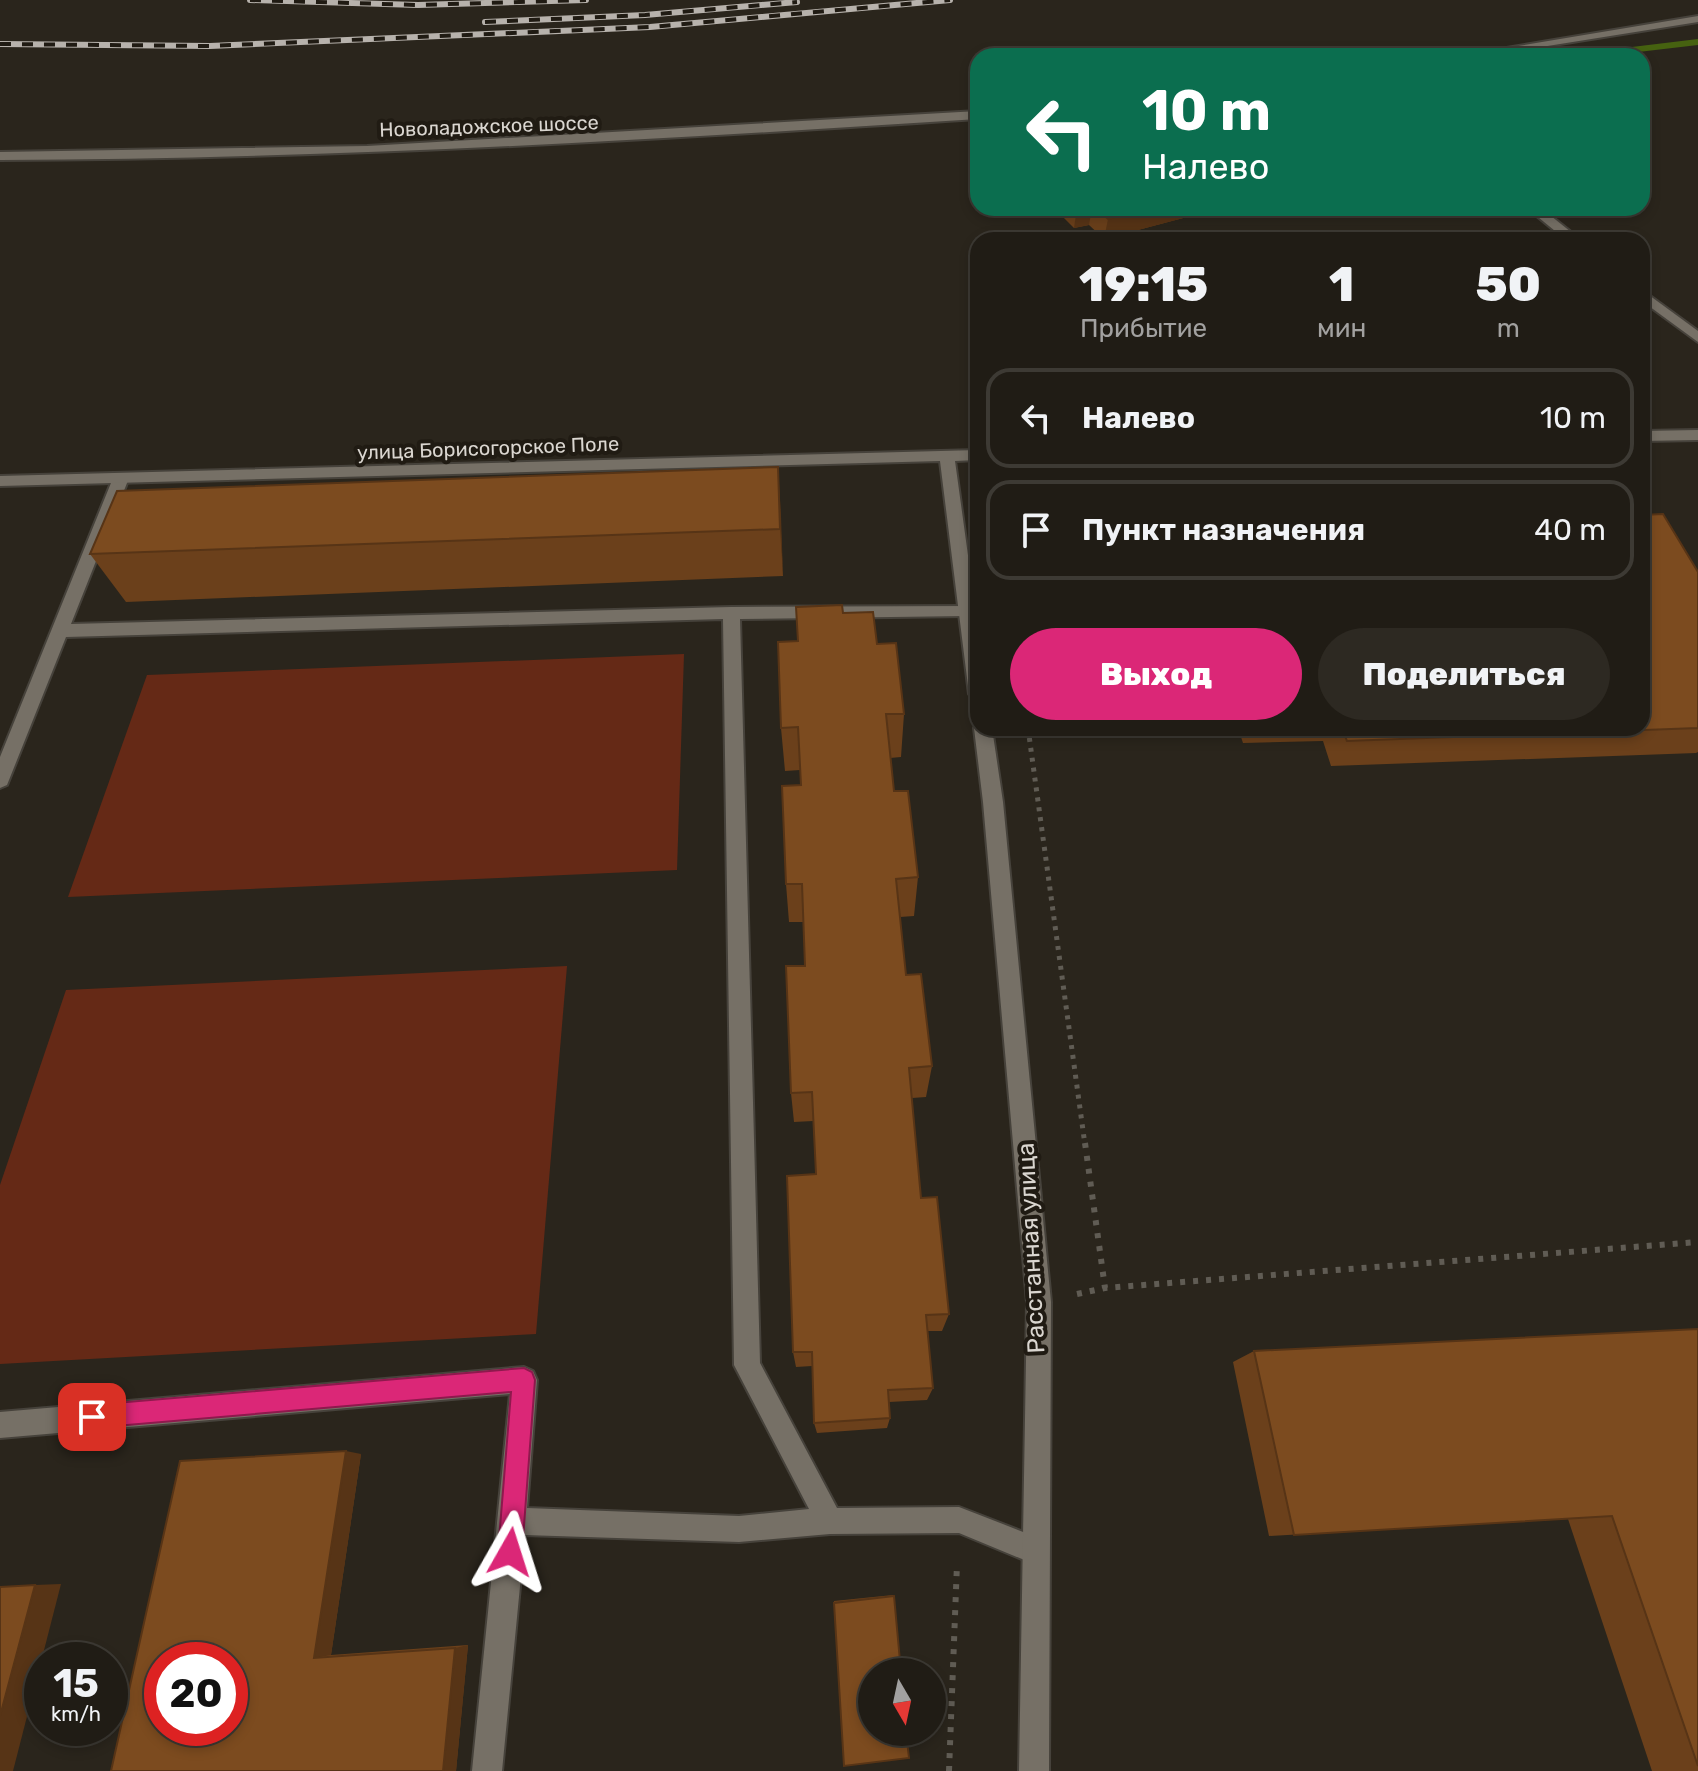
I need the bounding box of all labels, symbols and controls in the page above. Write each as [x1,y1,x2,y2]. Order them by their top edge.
text: 10 m [1142,78,1271,144]
icon: left [1010,80,1114,184]
street label: Новоладожское шоссе [379,110,599,142]
text: Налево [1142,145,1269,188]
text: 19:15 [1079,256,1208,313]
text: 1 [1329,256,1354,313]
text: 50 [1475,256,1541,313]
text: Прибытие [1080,313,1207,344]
text: мин [1317,313,1366,344]
text: m [1497,313,1520,344]
icon: left [1014,396,1058,440]
text: Налево [1082,400,1195,436]
text: 10 m [1540,400,1606,436]
street label: улица Борисогорское Поле [356,431,620,465]
icon: arrive [1014,508,1058,552]
text: Пункт назначения [1082,512,1365,548]
text: 40 m [1534,512,1606,548]
button: Выход [1010,628,1302,720]
button: Поделиться [1318,628,1610,720]
street label: Расстанная улица [1011,1142,1051,1354]
pin [58,1383,126,1451]
icon: arrive [70,1395,114,1439]
position arrow [468,1510,552,1594]
speed limit sign: 20 [144,1642,248,1746]
north arrow [858,1658,946,1746]
map controls [858,1658,946,1746]
text: 15 [53,1660,99,1707]
text: km/h [51,1702,101,1726]

